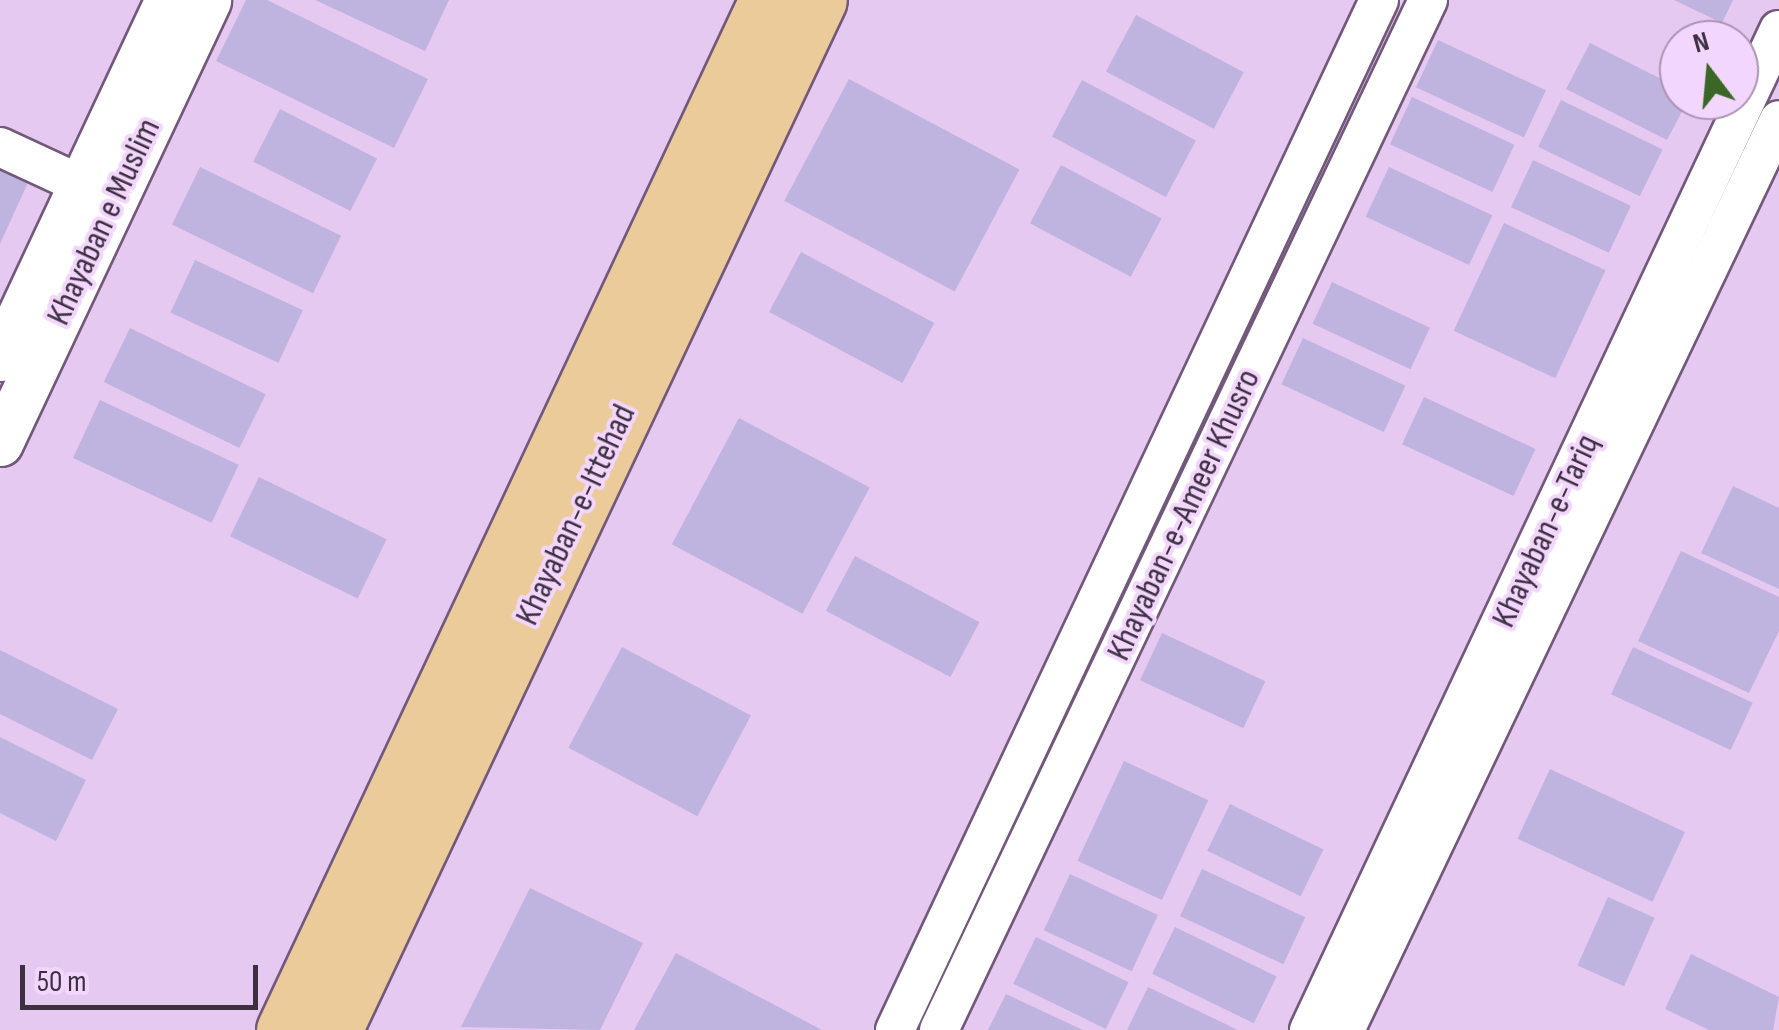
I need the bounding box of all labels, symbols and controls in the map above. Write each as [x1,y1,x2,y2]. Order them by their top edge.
north arrow [1659,20,1759,120]
text: N [1689,25,1713,61]
street label: Khayaban e Muslim [38,112,170,332]
street label: Khayaban-e-Ameer Khusro [1098,363,1270,667]
street label: Khayaban-e-Ittehad [507,398,645,632]
street label: Khayaban-e-Tariq [1483,428,1609,634]
scale bar [25,945,262,1007]
text: 50 m [37,964,86,1000]

